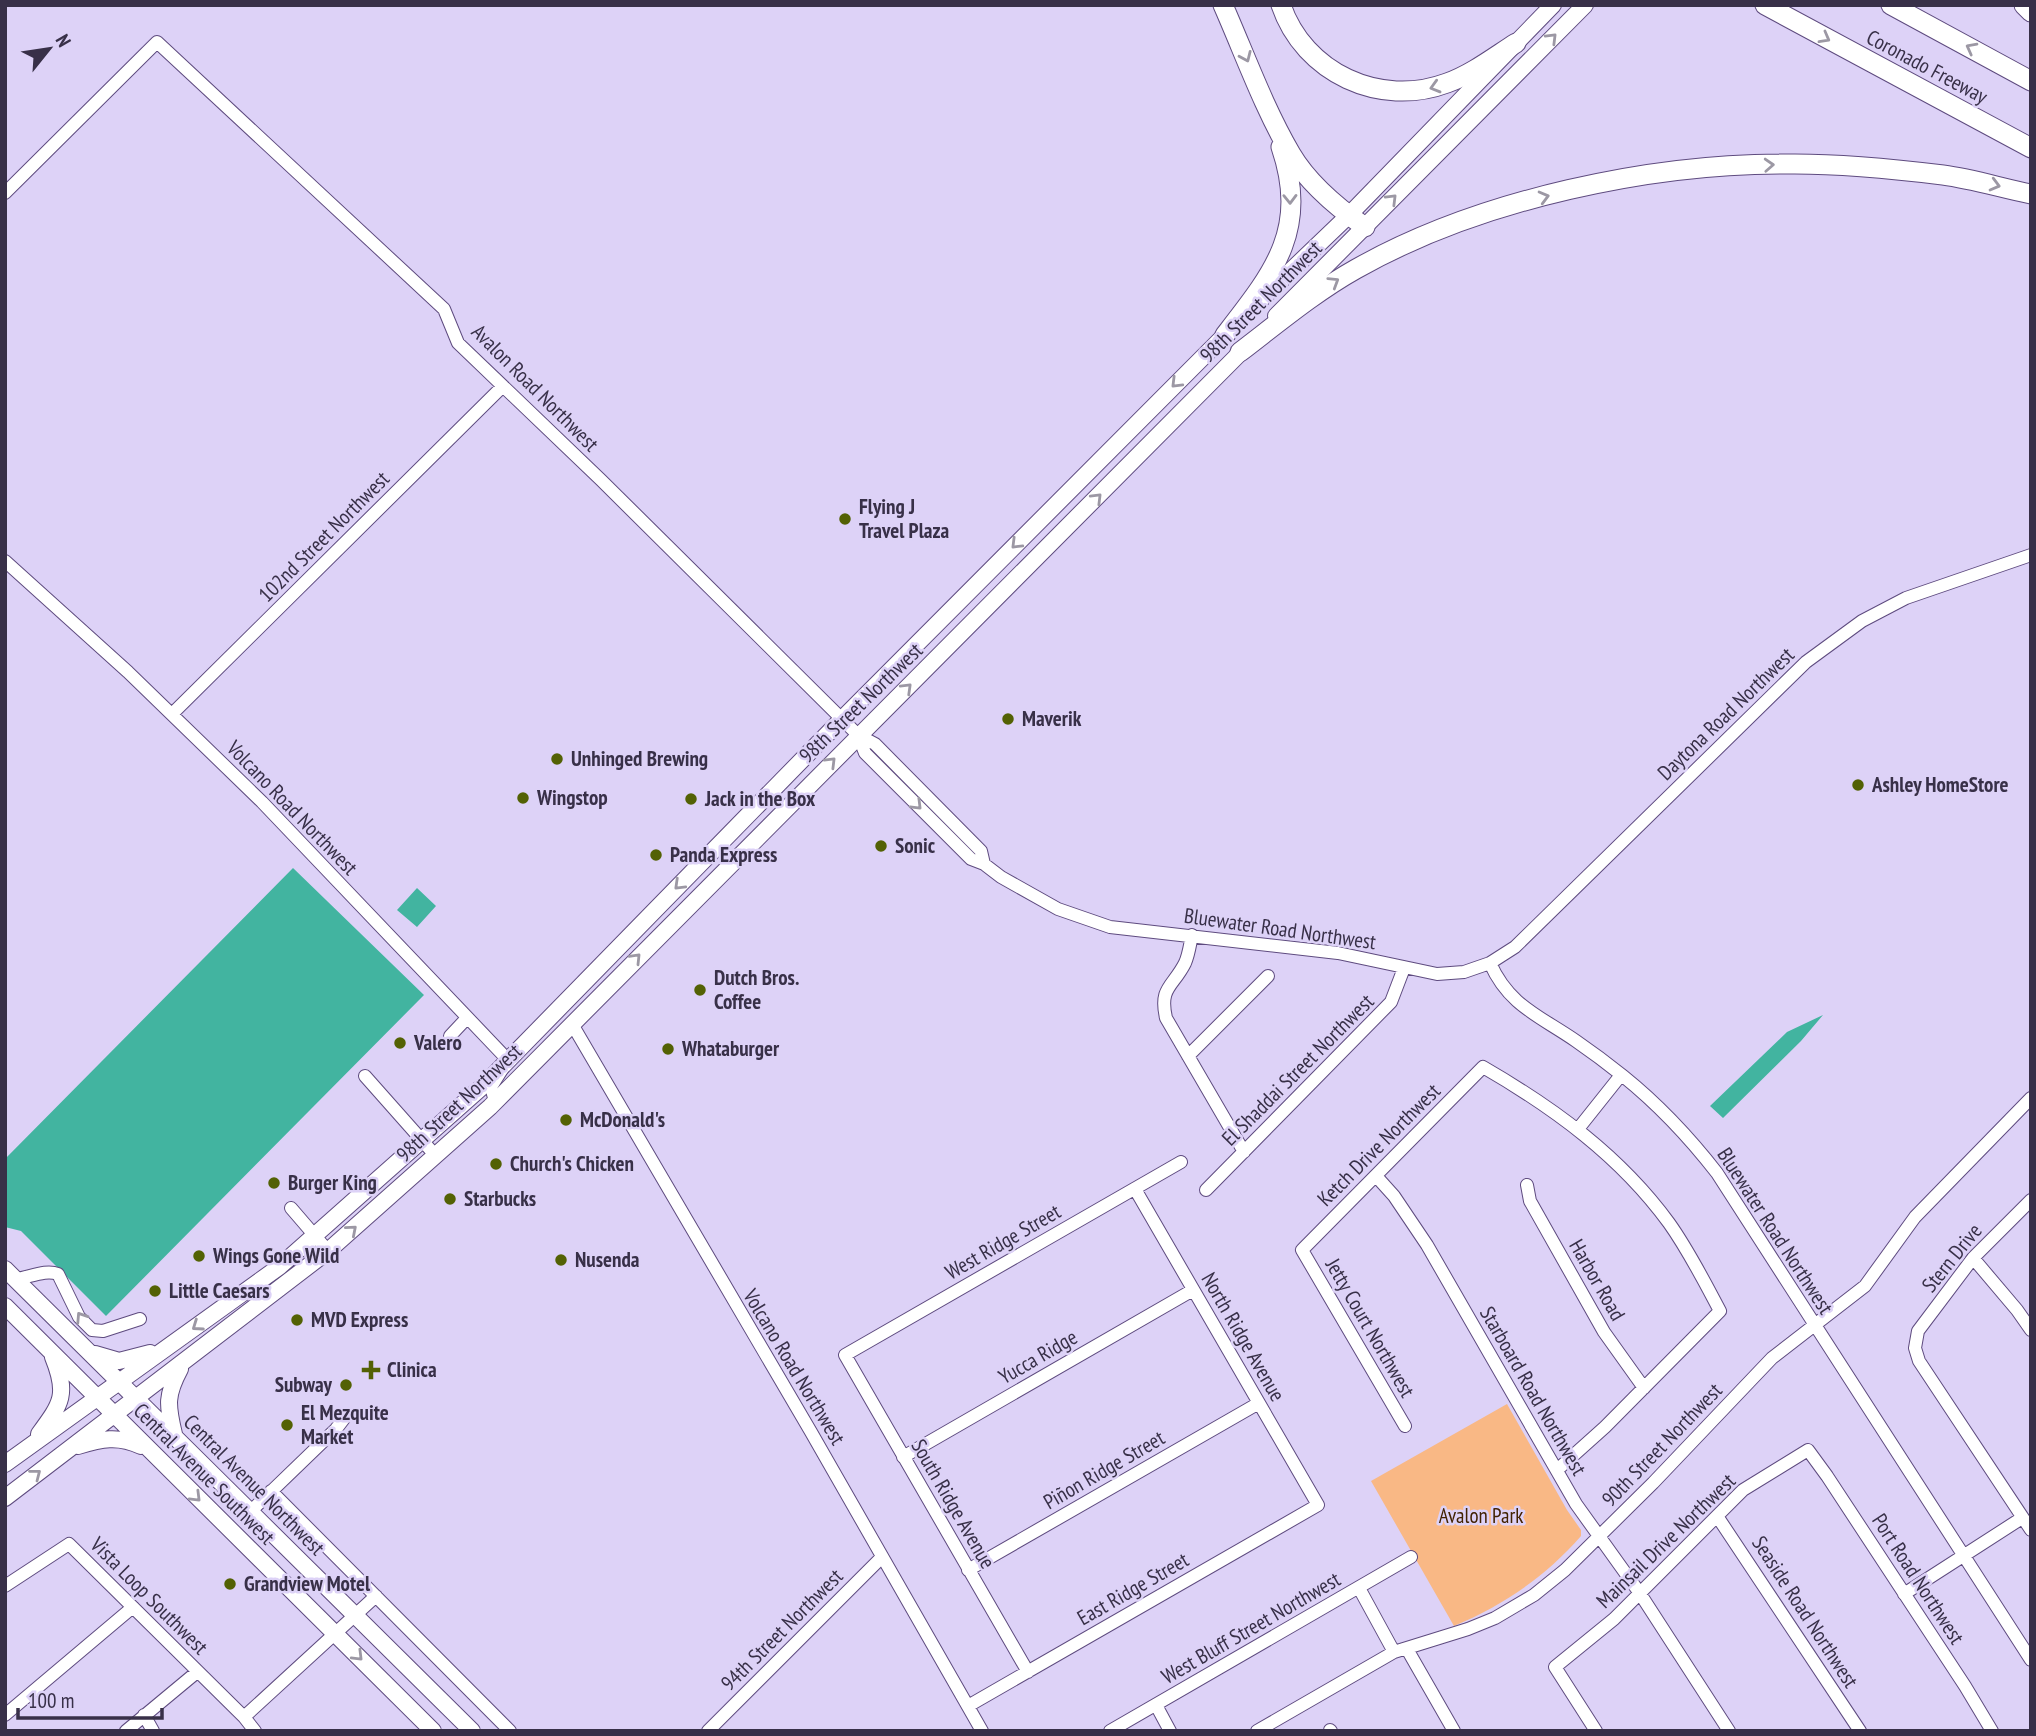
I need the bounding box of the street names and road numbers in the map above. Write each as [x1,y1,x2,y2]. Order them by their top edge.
street label: Coronado Freeway [1862,23,1993,110]
street label: 98th Street Northwest [1194,235,1328,368]
street label: Avalon Road Northwest [466,318,605,457]
street label: 102nd Street Northwest [252,465,395,608]
street label: 98th Street Northwest [793,637,928,769]
street label: Daytona Road Northwest [1652,641,1800,786]
street label: Volcano Road Northwest [220,734,364,881]
street label: Bluewater Road Northwest [1182,902,1378,955]
street label: El Shaddai Street Northwest [1216,988,1379,1151]
street label: 98th Street Northwest [390,1037,527,1168]
street label: Ketch Drive Northwest [1311,1077,1446,1212]
street label: Bluewater Road Northwest [1711,1142,1840,1319]
street label: West Ridge Street [940,1198,1065,1285]
street label: Stern Drive [1916,1218,1988,1298]
street label: Harbor Road [1563,1234,1632,1325]
street label: Jetty Court Northwest [1319,1253,1421,1402]
street label: North Ridge Avenue [1196,1267,1291,1406]
street label: Volcano Road Northwest [737,1283,852,1450]
street label: Starboard Road Northwest [1474,1302,1593,1480]
street label: Yucca Ridge [994,1323,1082,1390]
street label: 90th Street Northwest [1596,1377,1728,1512]
street label: Central Avenue Southwest [128,1397,281,1550]
street label: Central Avenue Northwest [178,1408,331,1561]
street label: Piñon Ridge Street [1038,1424,1169,1515]
street label: South Ridge Avenue [905,1434,1001,1573]
street label: Mainsail Drive Northwest [1590,1467,1741,1614]
street label: Port Road Northwest [1866,1508,1971,1649]
street label: Vista Loop Southwest [84,1530,214,1660]
street label: Seaside Road Northwest [1746,1531,1865,1693]
street label: East Ridge Street [1072,1546,1193,1631]
street label: 94th Street Northwest [715,1563,849,1696]
street label: West Bluff Street Northwest [1157,1565,1345,1690]

